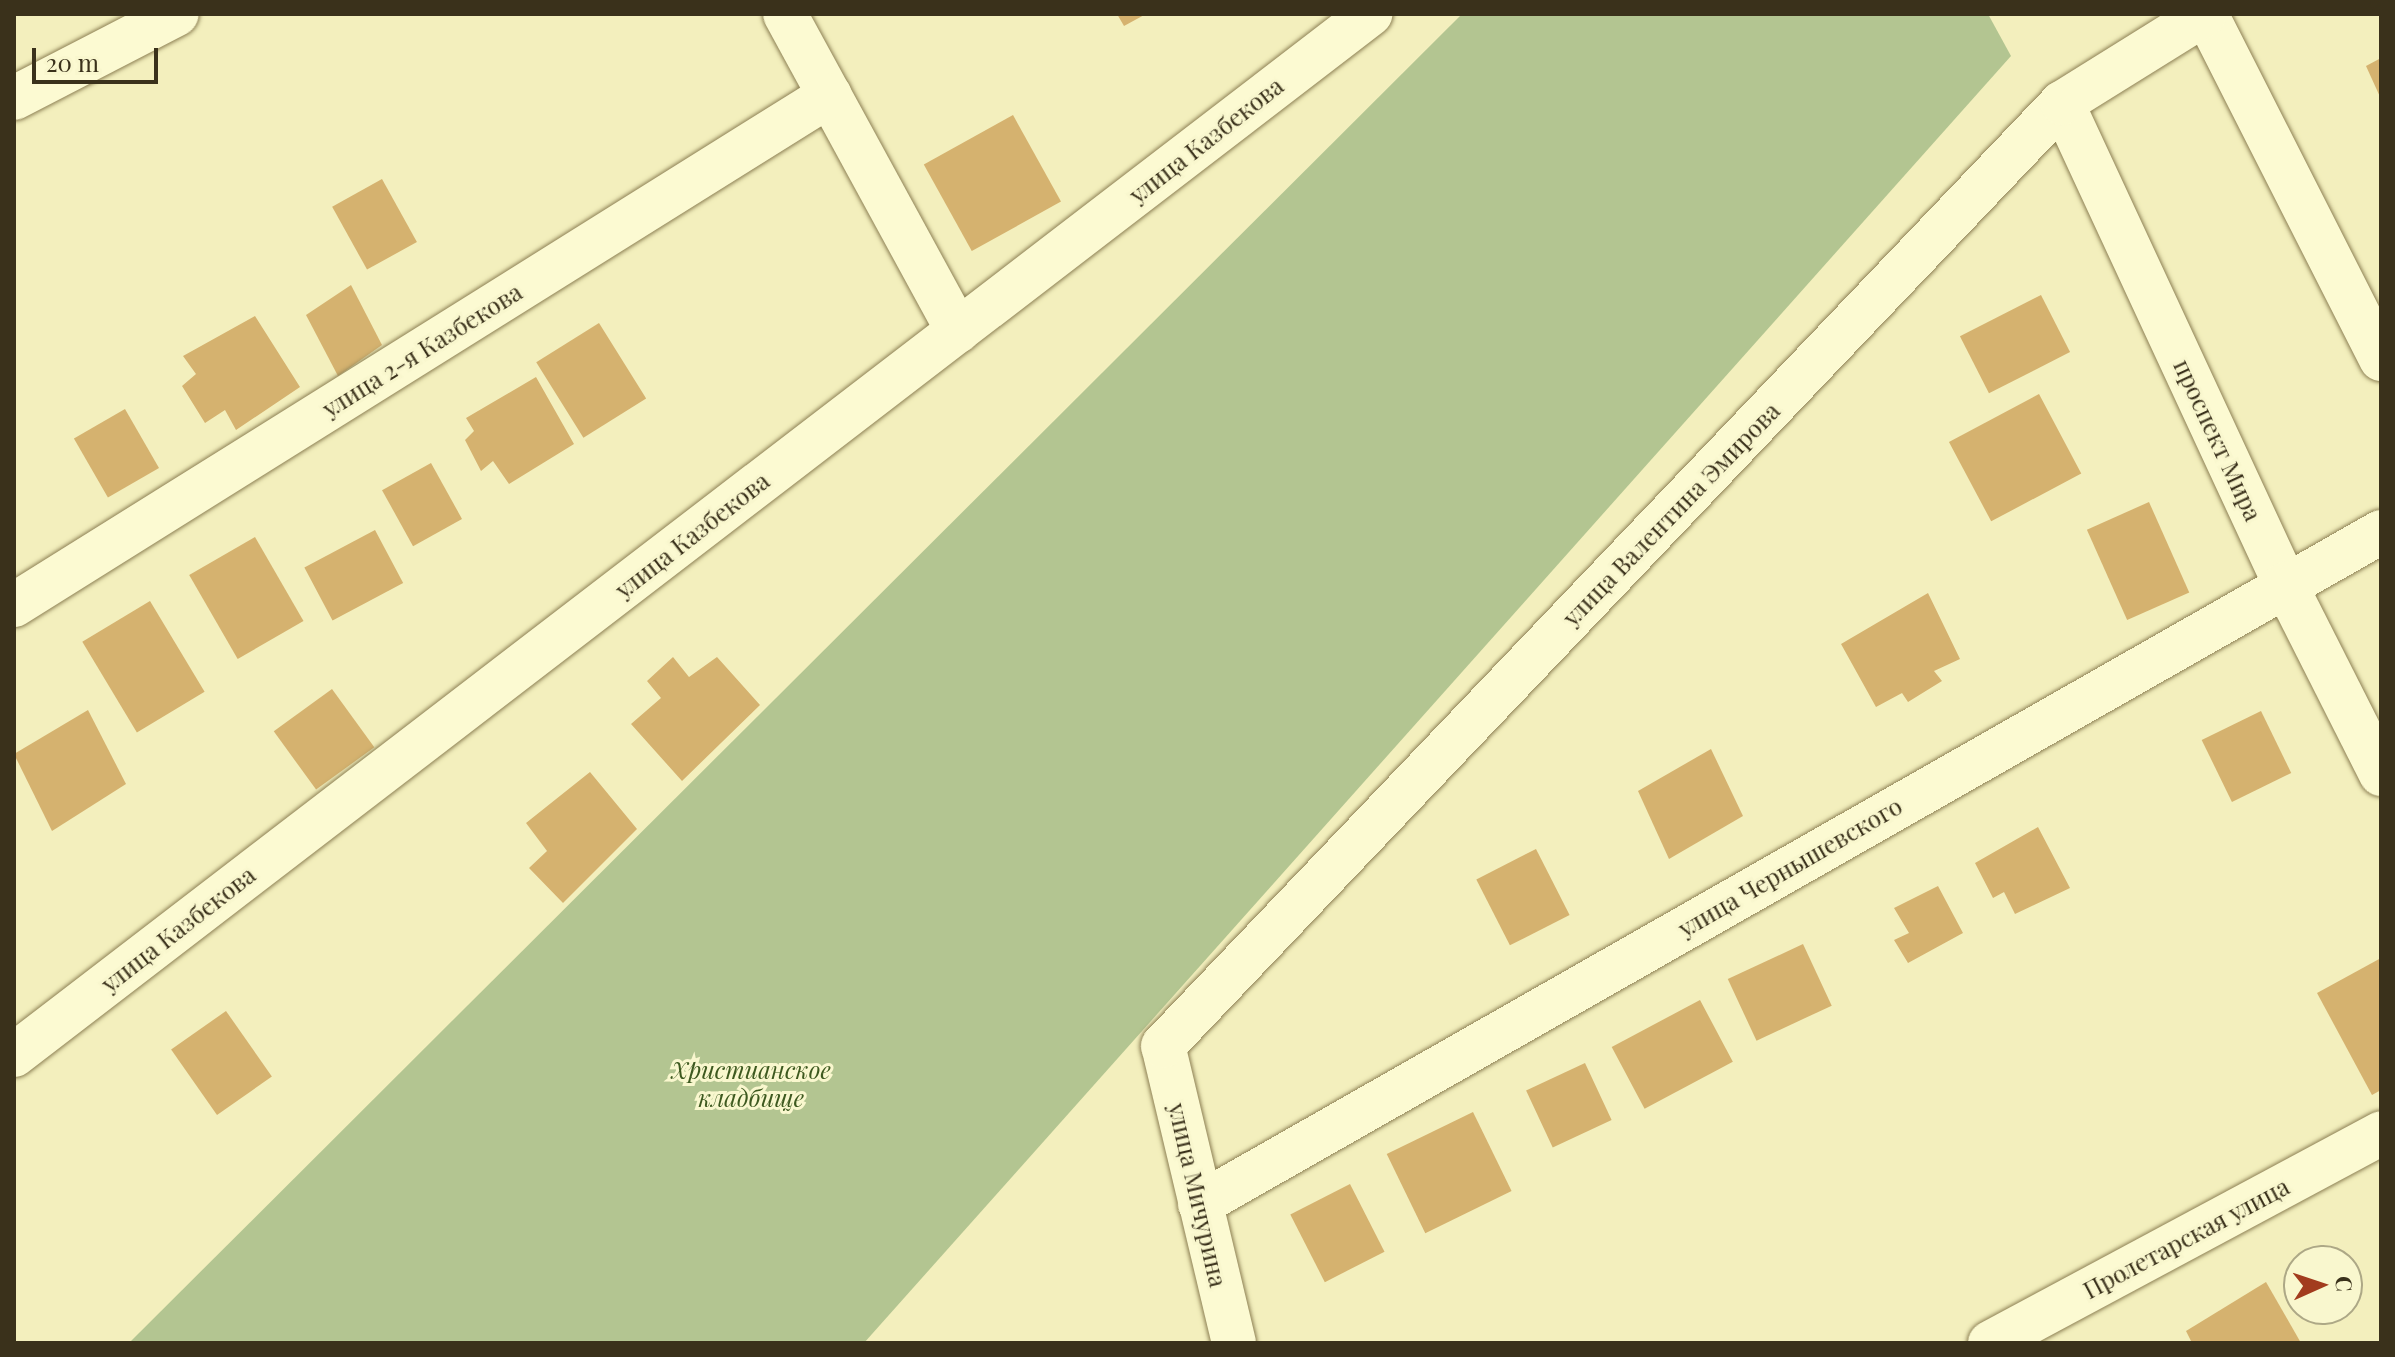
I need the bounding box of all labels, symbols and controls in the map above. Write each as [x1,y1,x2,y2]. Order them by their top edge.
scale bar [36,32,162,82]
text: 20 m [46,46,99,78]
street label: улица Казбекова [1123,71,1289,209]
street label: улица 2-я Казбекова [317,277,527,423]
street label: проспект Мира [2168,355,2268,525]
street label: улица Валентина Эмирова [1557,396,1785,632]
street label: улица Казбекова [609,466,775,604]
street label: улица Чернышевского [1673,791,1907,943]
street label: улица Казбекова [95,860,261,998]
park label: Христианское кладбище [671,1056,831,1112]
street label: улица Мичурина [1163,1100,1233,1290]
street label: Пролетарская улица [2078,1171,2294,1305]
north arrow [2283,1245,2363,1325]
text: С [2330,1275,2360,1292]

